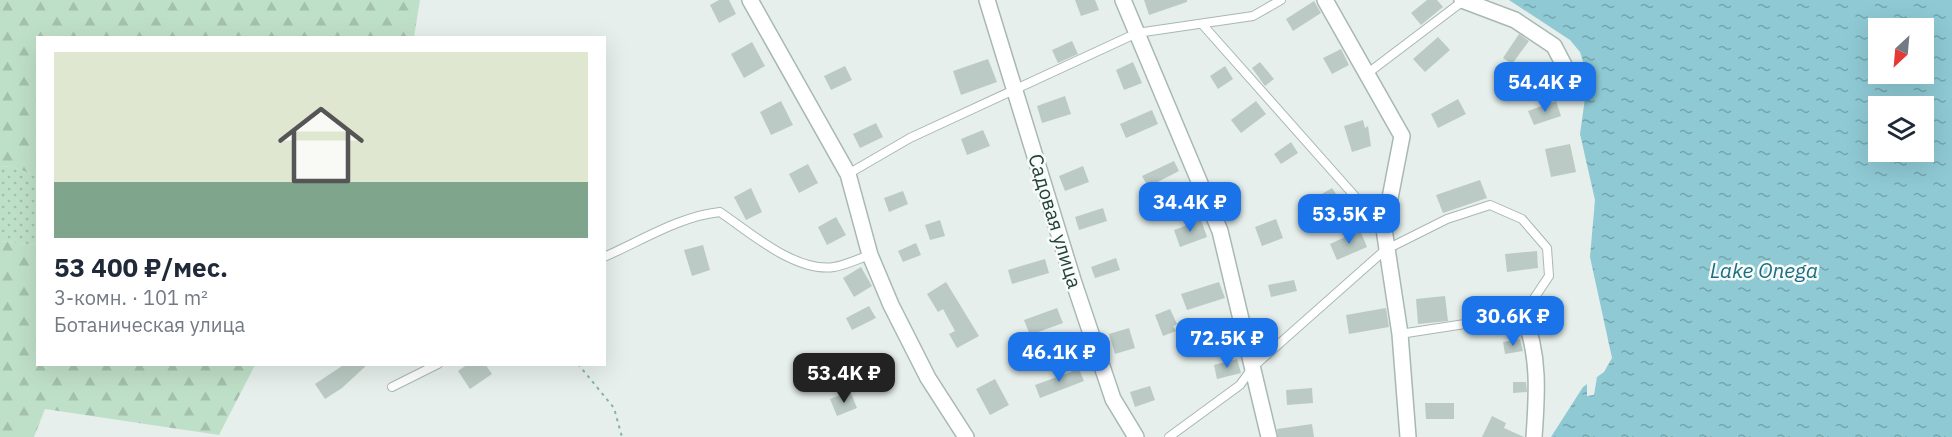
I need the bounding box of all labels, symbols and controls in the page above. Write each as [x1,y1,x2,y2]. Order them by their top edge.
north arrow [1868,18,1934,84]
map controls [1868,18,1934,162]
pin: 54.4K ₽ [1490,62,1600,113]
text: 54.4K ₽ [1508,68,1582,95]
icon: home [267,91,375,199]
button: layers [1868,96,1934,162]
street label: Садовая улица [1022,150,1089,292]
pin: 34.4K ₽ [1135,182,1245,233]
text: 34.4K ₽ [1153,188,1227,215]
pin: 53.5K ₽ [1294,194,1404,245]
text: 53.5K ₽ [1312,200,1386,227]
text: 53 400 ₽/мес. [54,250,228,284]
water label: Lake Onega [1710,256,1818,284]
text: 3-комн. · 101 m² [54,284,208,311]
pin: 30.6K ₽ [1458,296,1568,347]
text: 30.6K ₽ [1476,302,1550,329]
text: Ботаническая улица [54,311,245,338]
pin: 72.5K ₽ [1172,318,1282,369]
text: 72.5K ₽ [1190,324,1264,351]
pin: 46.1K ₽ [1004,332,1114,383]
text: 46.1K ₽ [1022,338,1096,365]
pin: 53.4K ₽ [789,353,899,404]
text: 53.4K ₽ [807,359,881,386]

